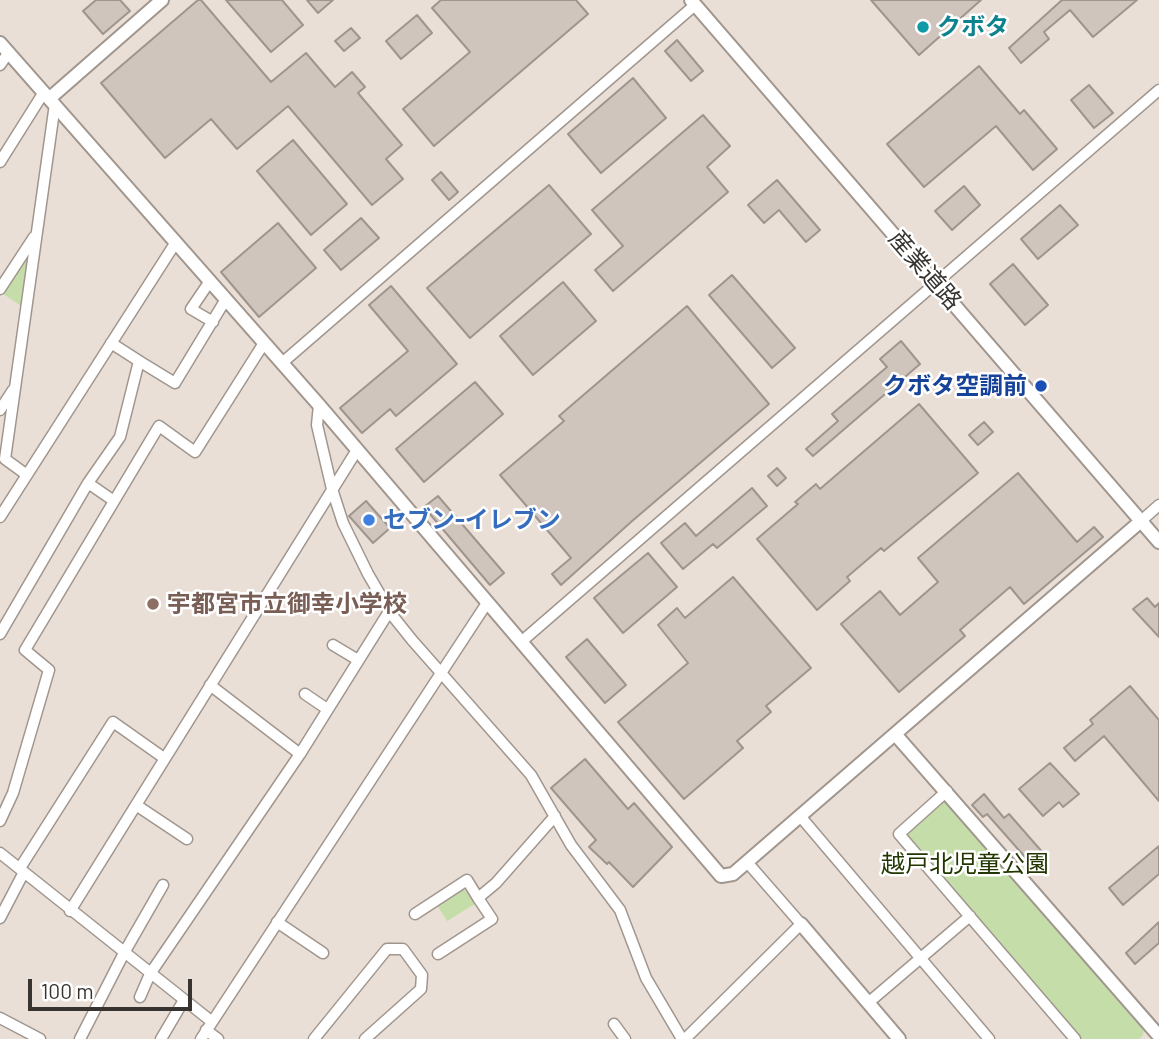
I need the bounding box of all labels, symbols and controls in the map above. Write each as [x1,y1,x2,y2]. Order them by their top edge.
place label: クボタ [937,13,1009,41]
marker: クボタ [915,19,931,35]
street label: 産業道路 [883,224,967,316]
place label: クボタ空調前 [883,372,1027,400]
marker: クボタ空調前 [1033,378,1049,394]
place label: セブン-イレブン [383,506,561,534]
marker: セブン-イレブン [361,512,377,528]
place label: 宇都宮市立御幸小学校 [167,590,407,618]
marker: 宇都宮市立御幸小学校 [145,596,161,612]
park label: 越戸北児童公園 [881,850,1049,878]
scale bar [32,965,196,1009]
text: 100 m [41,978,94,1003]

